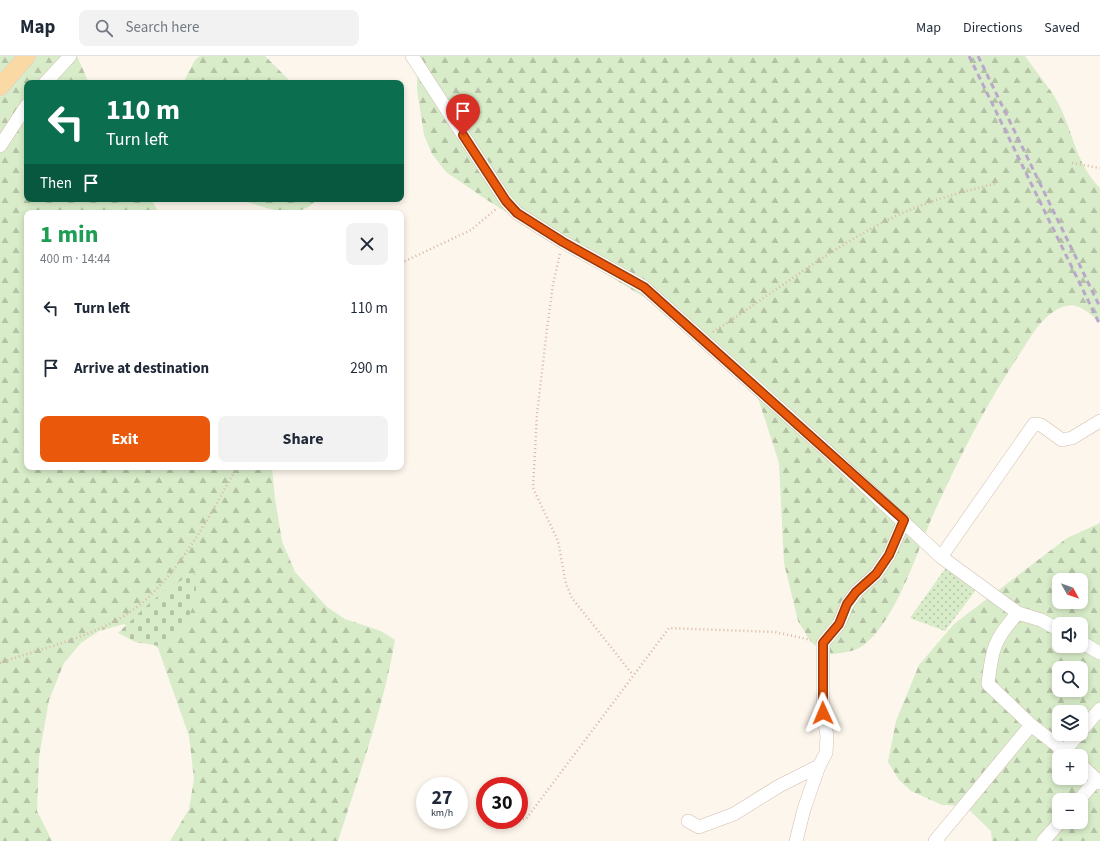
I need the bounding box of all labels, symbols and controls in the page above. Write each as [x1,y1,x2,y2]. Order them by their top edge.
search box [79,10,359,46]
text: Map [20,14,55,41]
icon: search [93,17,115,39]
text: Search here [125,17,199,38]
text: Map [916,18,941,38]
text: Directions [963,18,1022,38]
text: Saved [1044,18,1080,38]
text: 110 m [106,90,180,130]
pin [446,94,480,135]
icon: left [40,96,92,148]
icon: arrive [452,100,474,122]
text: Turn left [106,127,168,152]
icon: arrive [80,172,102,194]
text: Then [40,173,72,194]
text: 1 min [40,217,98,252]
button: close [346,223,388,265]
text: 400 m · 14:44 [40,250,110,268]
icon: left [40,297,62,319]
text: Turn left [74,298,130,319]
text: 110 m [350,298,388,319]
icon: arrive [40,357,62,379]
text: Arrive at destination [74,358,209,379]
text: 290 m [350,358,388,379]
button: Exit [40,416,210,462]
button: Share [218,416,388,462]
north arrow [1052,573,1088,609]
map controls [1052,573,1088,829]
button: sound [1052,617,1088,653]
button: search [1052,661,1088,697]
position arrow [802,692,844,734]
button: layers [1052,705,1088,741]
button: + [1052,749,1088,785]
speed limit sign: 30 [476,777,528,829]
text: 27 [431,784,453,812]
button: − [1052,793,1088,829]
text: km/h [431,806,453,820]

